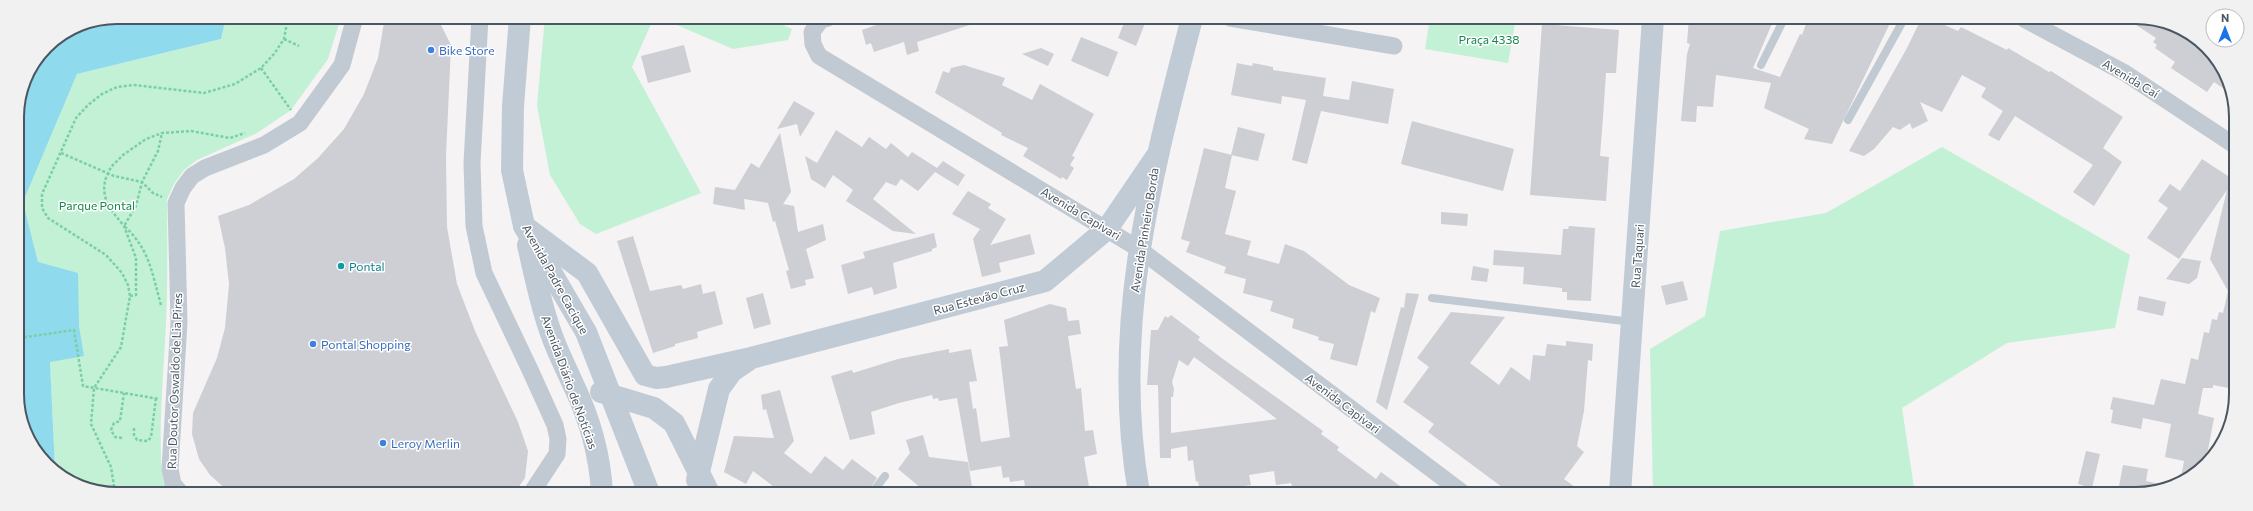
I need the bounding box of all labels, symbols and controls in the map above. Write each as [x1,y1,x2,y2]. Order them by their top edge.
north arrow [2205,8,2245,48]
text: N [2221,11,2229,24]
park label: Praça 4338 [1458,32,1520,46]
place label: Bike Store [439,43,495,57]
marker: Bike Store [426,45,436,55]
street label: Avenida Caí [2100,56,2162,101]
street label: Avenida Pinheiro Borda [1127,167,1161,293]
street label: Avenida Capivari [1039,184,1123,242]
park label: Parque Pontal [59,198,135,212]
street label: Avenida Padre Cacique [520,222,592,336]
street label: Rua Taquari [1628,224,1646,288]
place label: Pontal [349,259,385,273]
marker: Pontal [336,261,346,271]
street label: Rua Estevão Cruz [932,279,1026,317]
street label: Rua Doutor Oswaldo de Lia Pires [164,293,184,469]
street label: Avenida Diário de Notícias [539,313,601,451]
place label: Pontal Shopping [321,337,411,351]
marker: Pontal Shopping [308,339,318,349]
street label: Avenida Capivari [1303,370,1383,436]
place label: Leroy Merlin [391,436,460,450]
marker: Leroy Merlin [378,438,388,448]

